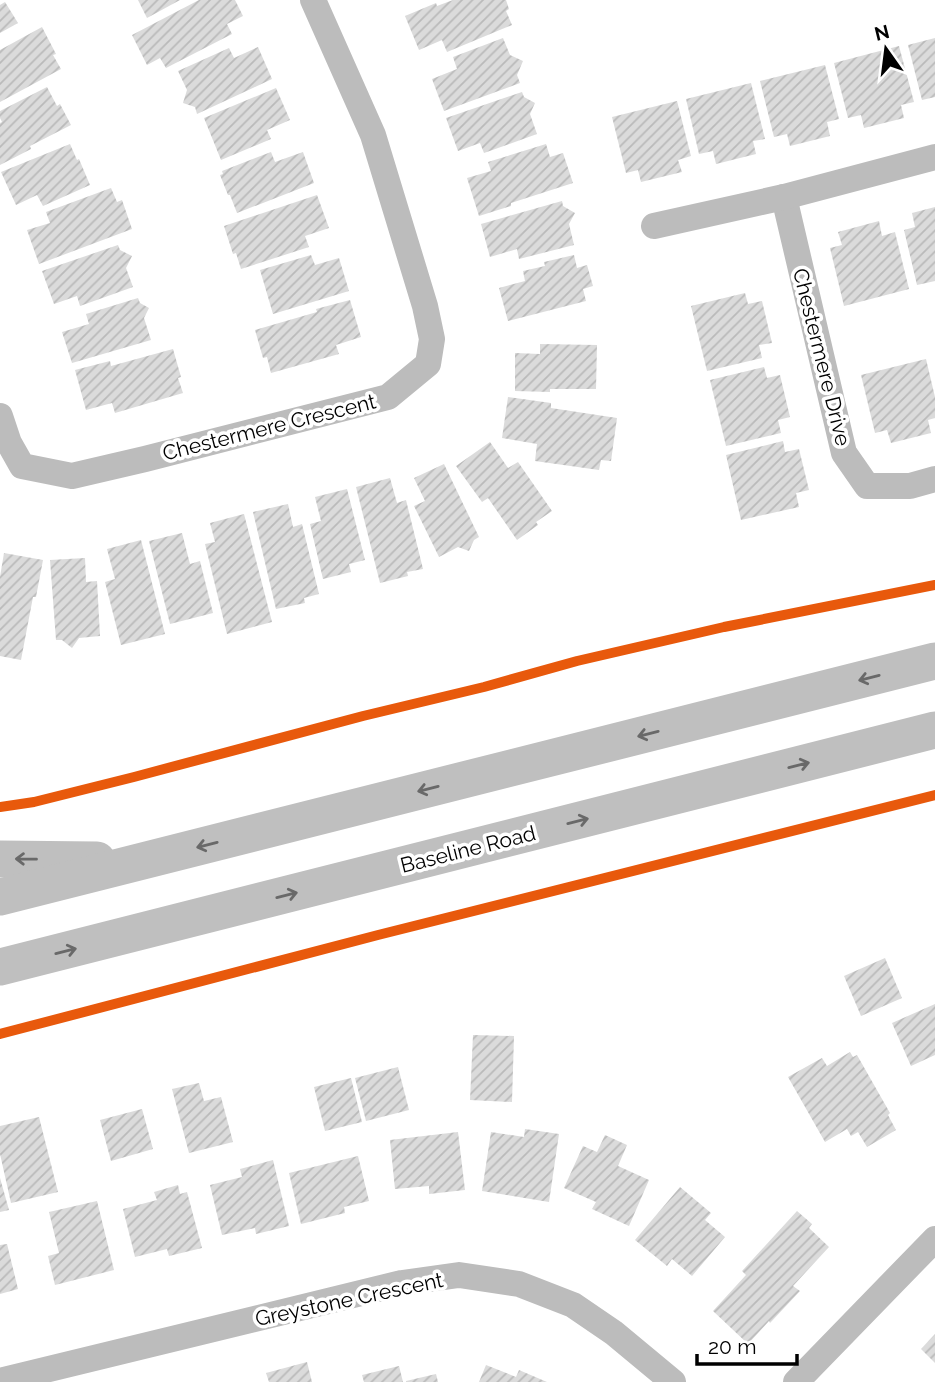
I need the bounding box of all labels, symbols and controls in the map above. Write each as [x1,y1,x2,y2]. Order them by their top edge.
north arrow [851,14,921,84]
text: N [872,20,892,45]
street label: Chestermere Drive [788,266,856,448]
street label: Chestermere Crescent [160,388,378,466]
one-way arrow [858,672,881,685]
one-way arrow [637,728,660,741]
one-way arrow [787,758,810,771]
one-way arrow [417,783,440,796]
one-way arrow [567,814,589,827]
street label: Baseline Road [398,820,538,878]
one-way arrow [196,839,219,852]
one-way arrow [15,852,38,866]
one-way arrow [275,888,298,901]
one-way arrow [54,944,77,957]
street label: Greystone Crescent [253,1267,445,1331]
scale bar [697,1322,797,1366]
text: 20 m [708,1334,756,1359]

